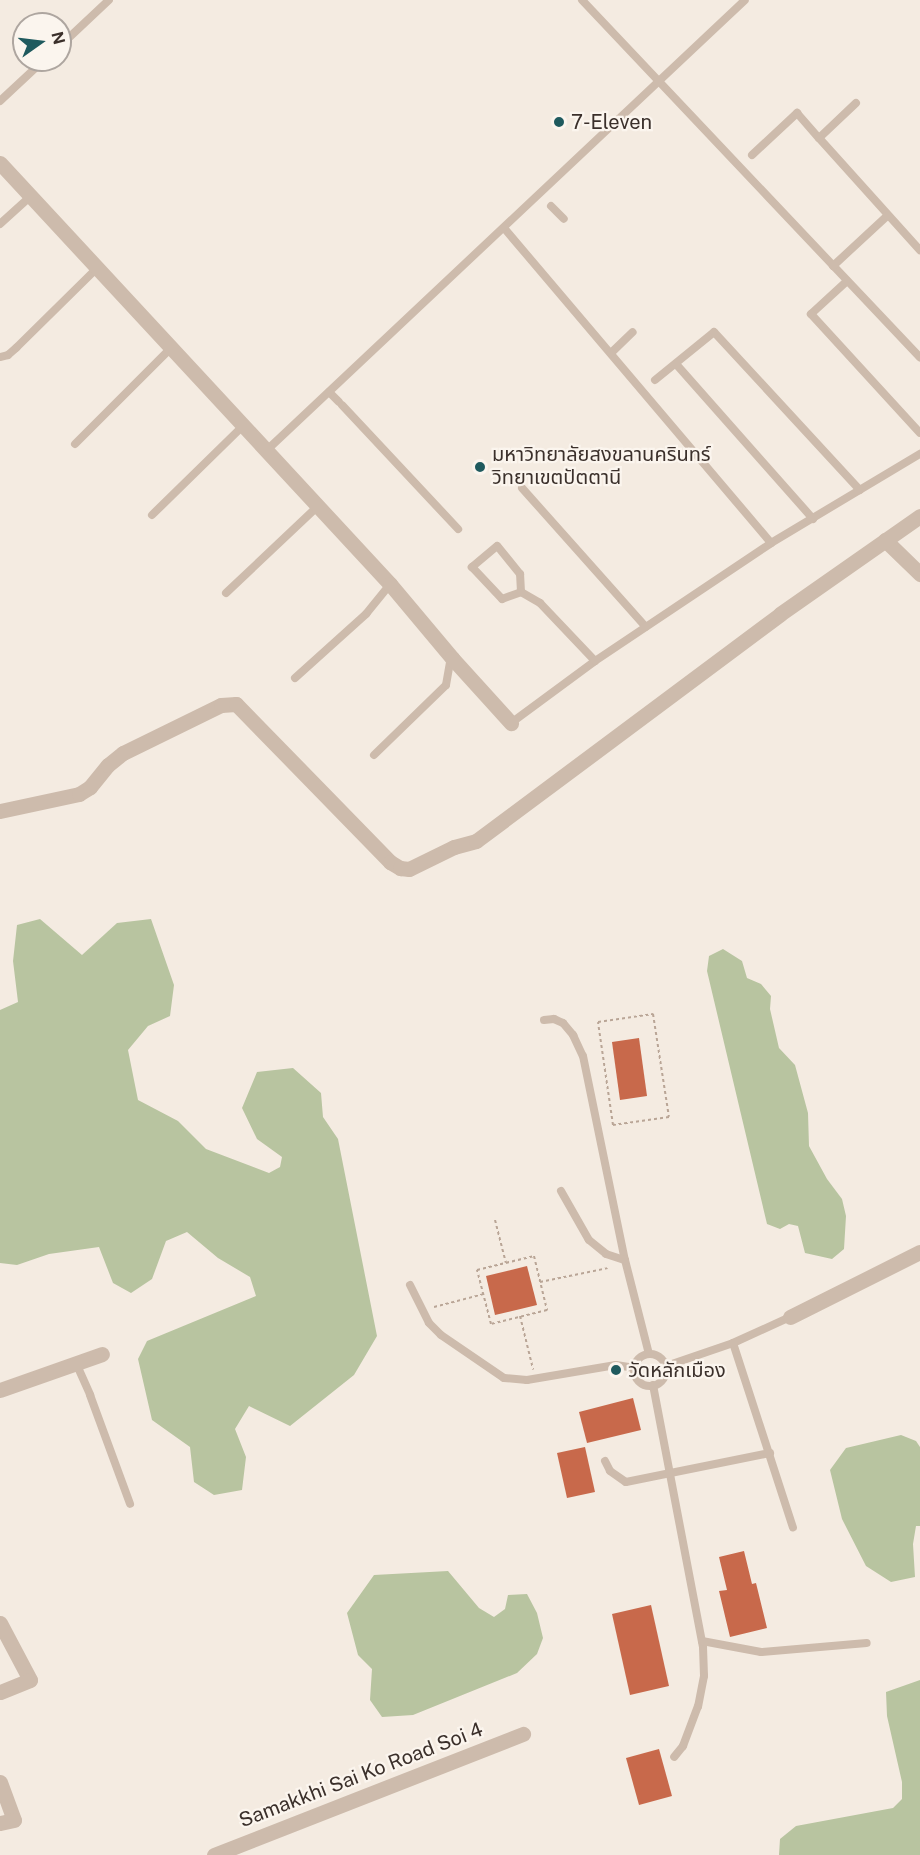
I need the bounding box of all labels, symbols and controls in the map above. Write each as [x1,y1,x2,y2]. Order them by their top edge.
north arrow [12,12,72,72]
text: N [47,30,69,46]
place label: 7-Eleven [571,110,652,134]
marker: 7-Eleven [552,115,566,129]
place label: มหาวิทยาลัยสงขลานครินทร์ วิทยาเขตปัตตานี [492,443,711,490]
marker: มหาวิทยาลัยสงขลานครินทร์ วิทยาเขตปัตตานี [473,460,487,474]
place label: วัดหลักเมือง [628,1358,726,1382]
marker: วัดหลักเมือง [609,1363,623,1377]
street label: Samakkhi Sai Ko Road Soi 4 [236,1717,486,1833]

